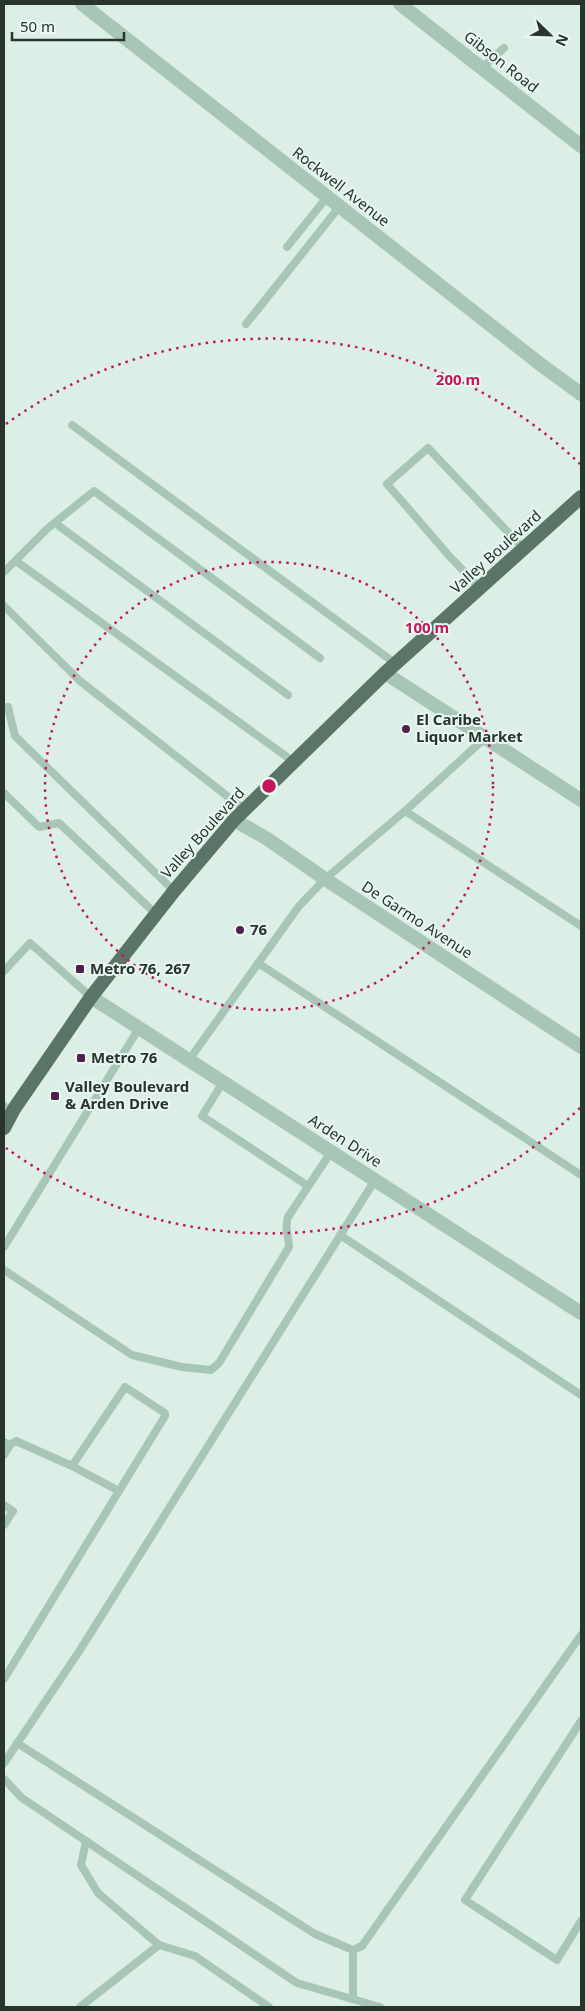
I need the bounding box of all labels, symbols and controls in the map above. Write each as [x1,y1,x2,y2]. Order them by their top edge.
scale bar [12,10,125,42]
north arrow [525,10,575,60]
text: 50 m [20,16,55,36]
street label: Gibson Road [460,26,543,97]
text: N [551,31,573,49]
street label: Rockwell Avenue [289,142,394,230]
text: 200 m [436,369,480,389]
street label: Valley Boulevard [446,505,545,597]
text: 100 m [405,617,449,637]
place label: El Caribe Liquor Market [416,709,523,746]
marker: El Caribe Liquor Market [400,723,412,735]
centre of rings [260,777,278,795]
street label: Valley Boulevard [156,783,248,882]
street label: De Garmo Avenue [358,876,477,963]
place label: 76 [250,919,268,939]
marker: 76 [234,924,246,936]
place label: Metro 76, 267 [90,958,191,978]
marker: Metro 76, 267 [74,963,86,975]
place label: Metro 76 [91,1047,158,1067]
marker: Metro 76 [75,1052,87,1064]
place label: Valley Boulevard & Arden Drive [65,1076,189,1113]
marker: Valley Boulevard & Arden Drive [49,1090,61,1102]
street label: Arden Drive [305,1109,386,1171]

